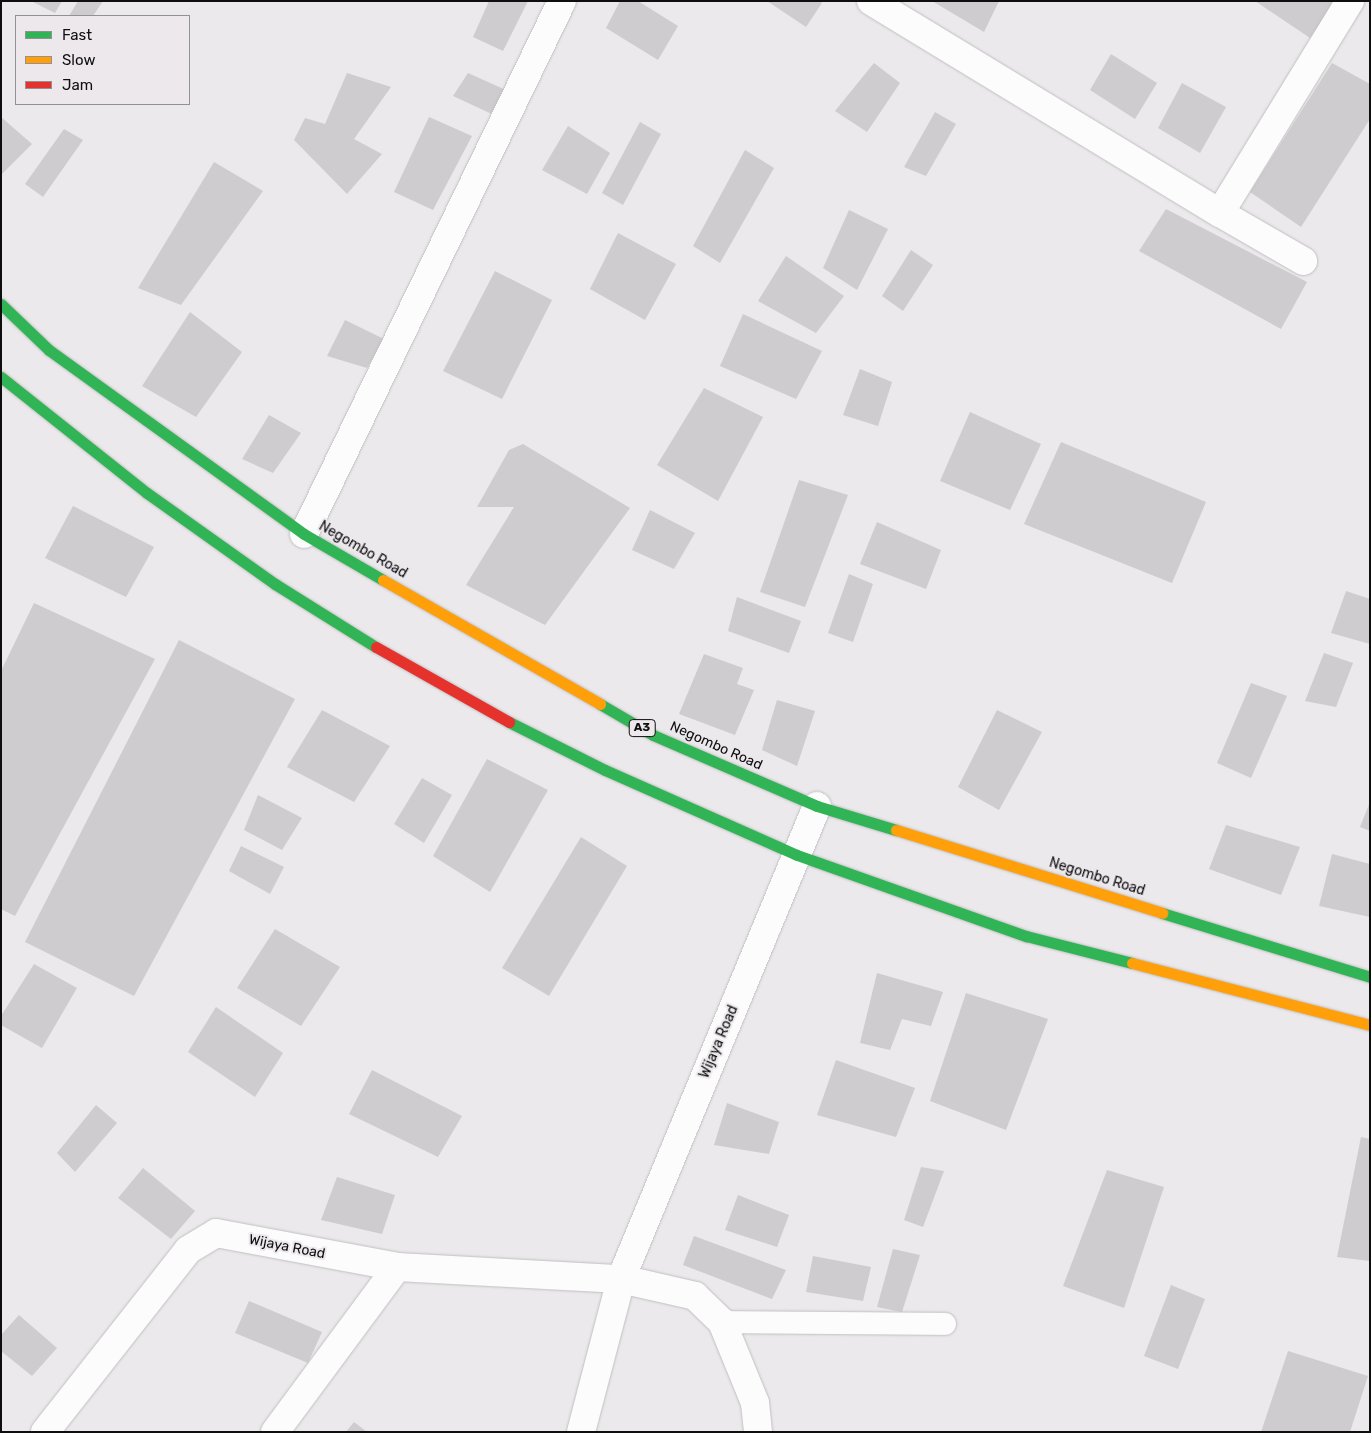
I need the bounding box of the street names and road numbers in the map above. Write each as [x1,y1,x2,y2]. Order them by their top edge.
street label: Negombo Road [316,518,410,582]
road number: A3 [628,718,656,738]
street label: Negombo Road [667,718,765,774]
street label: Negombo Road [1047,854,1147,900]
street label: Wijaya Road [696,1003,742,1081]
street label: Wijaya Road [247,1231,327,1263]

